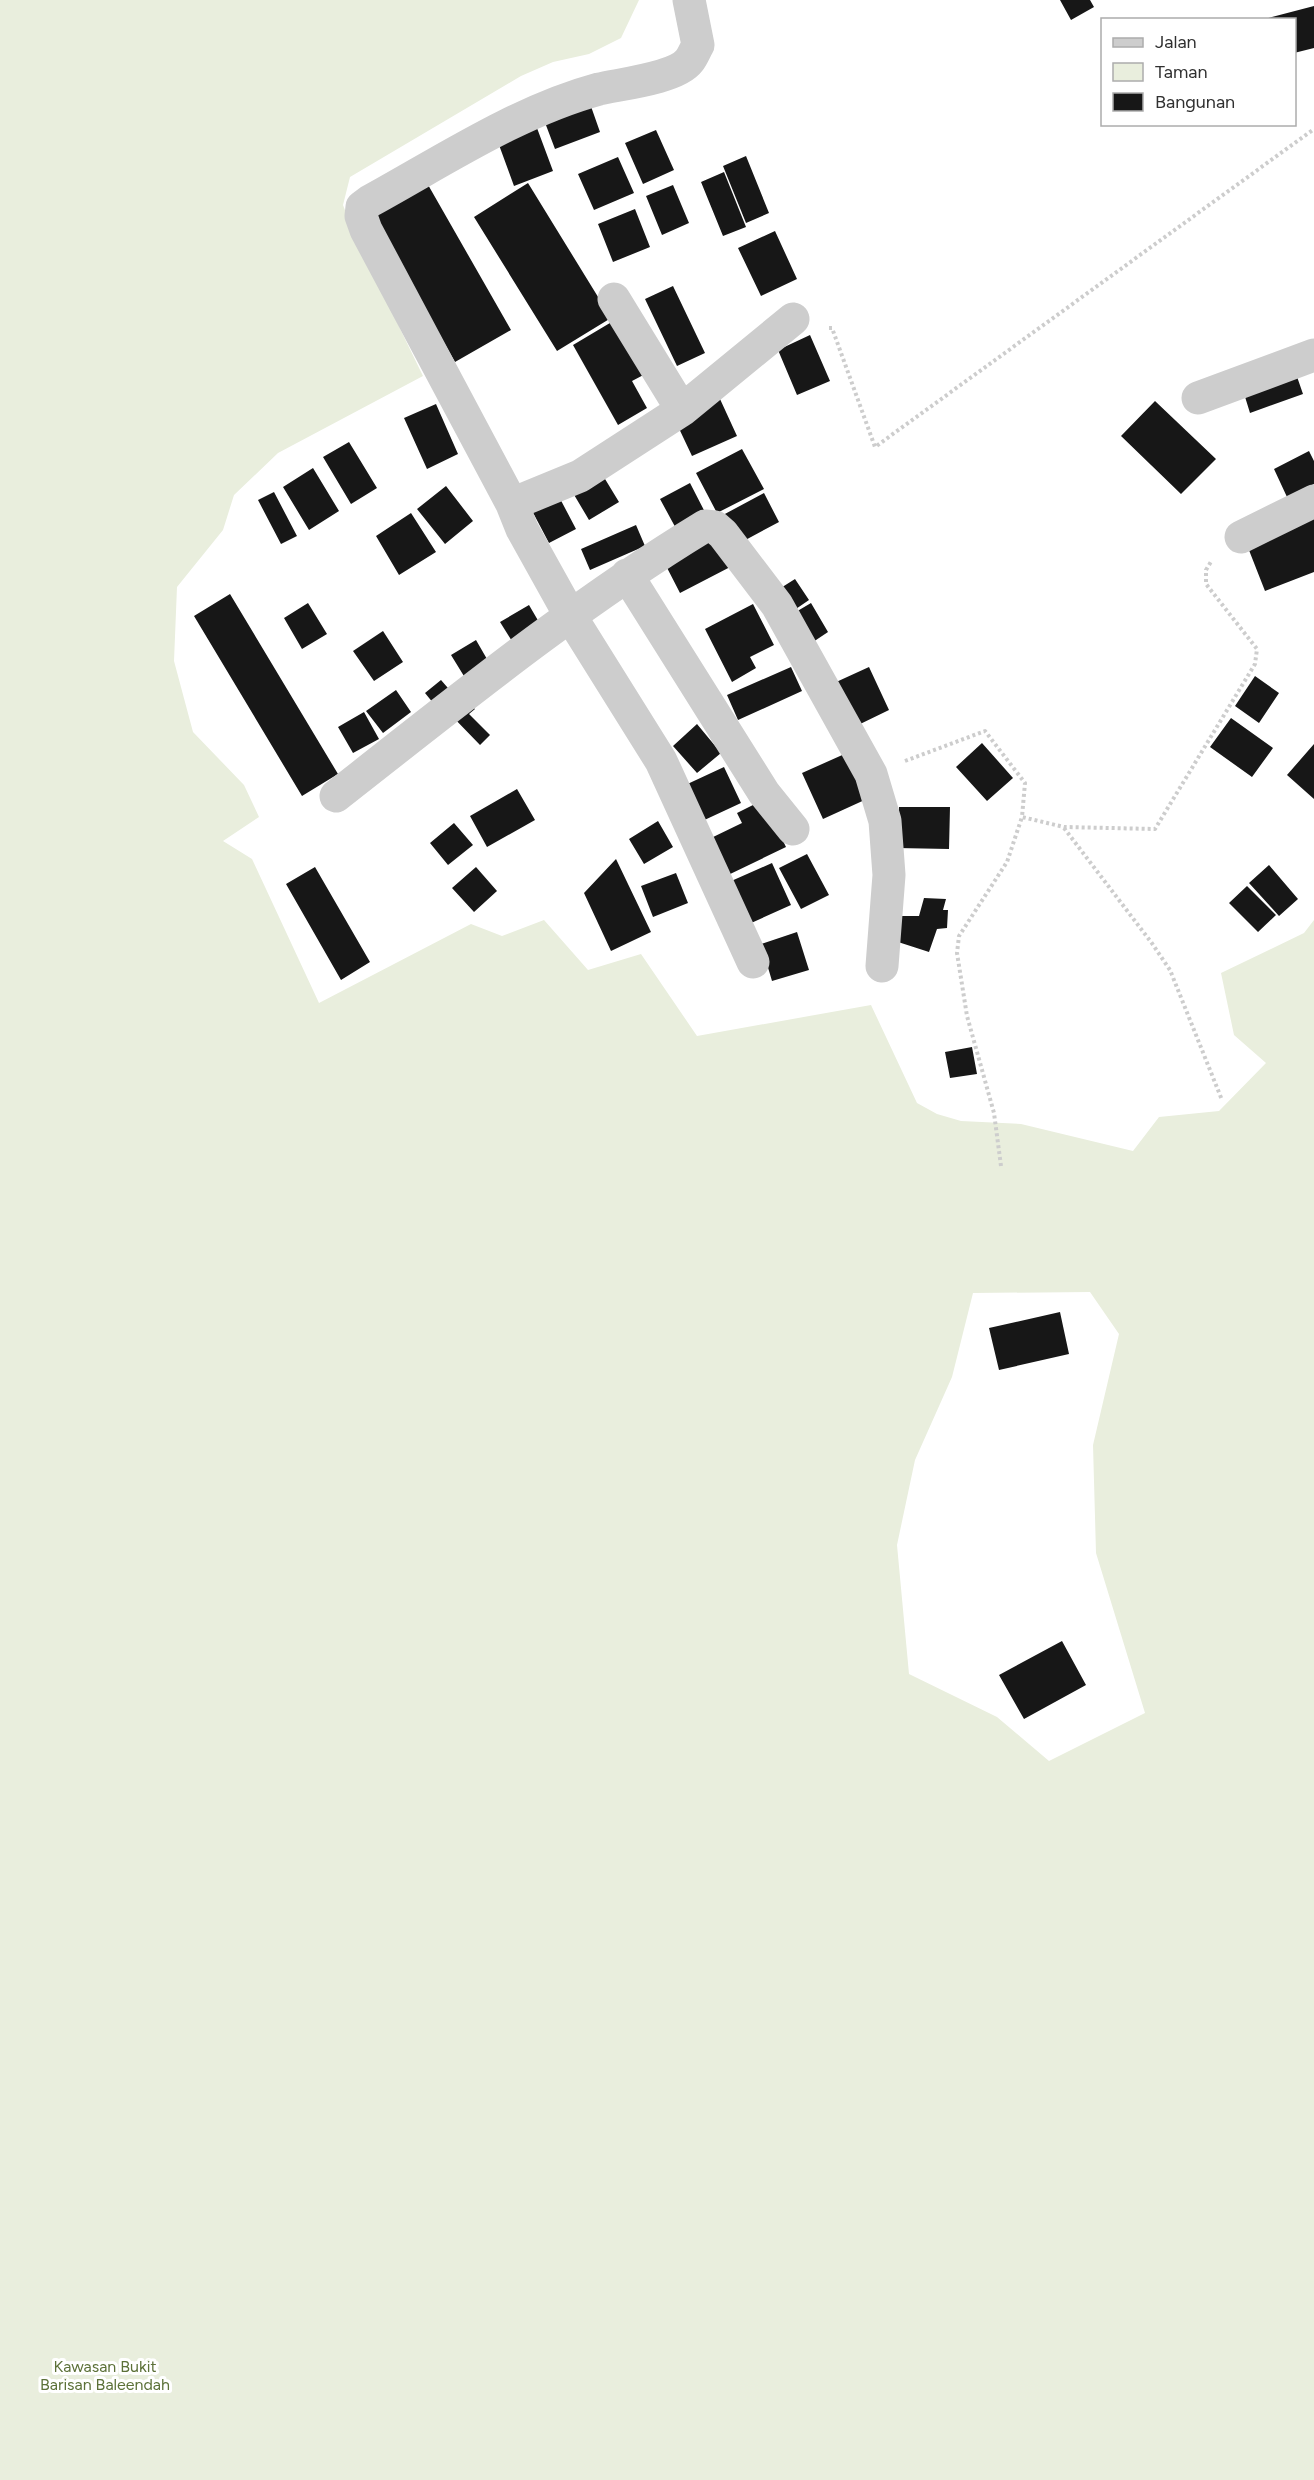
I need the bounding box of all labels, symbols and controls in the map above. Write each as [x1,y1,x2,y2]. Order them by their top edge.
legend [1101,18,1296,126]
text: Jalan [1155,31,1197,53]
text: Taman [1155,61,1208,83]
text: Bangunan [1155,91,1235,113]
park label: Kawasan Bukit Barisan Baleendah [40,2357,170,2394]

